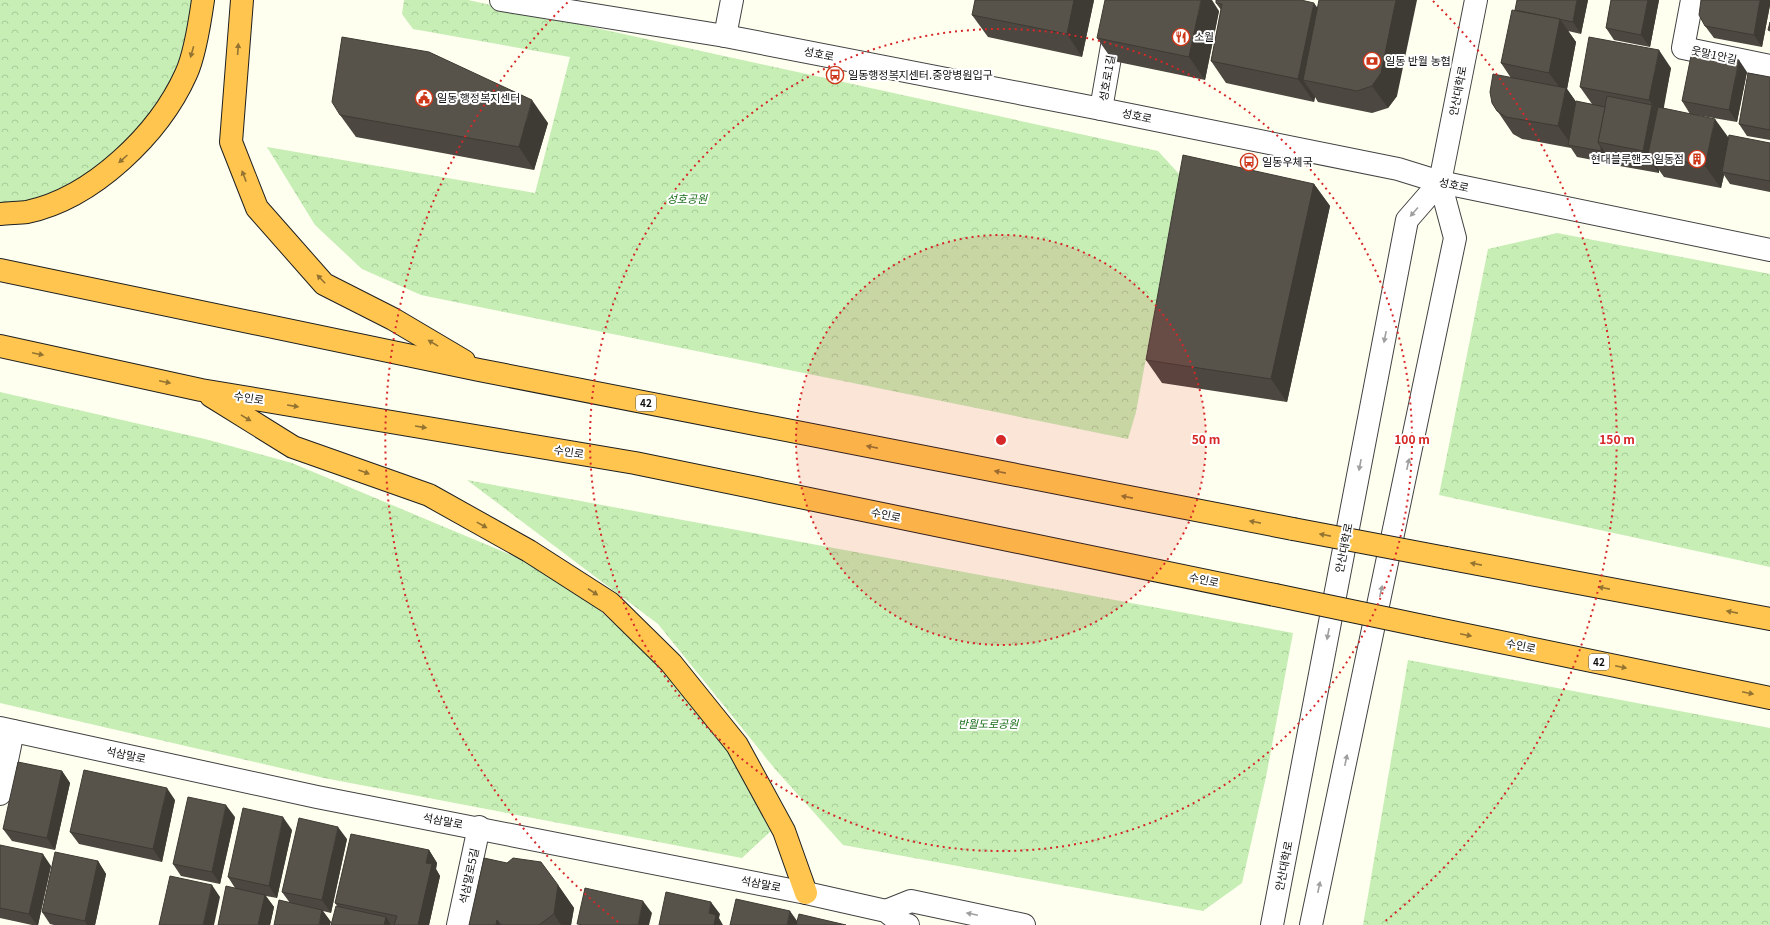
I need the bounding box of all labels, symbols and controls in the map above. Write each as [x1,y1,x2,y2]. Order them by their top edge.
restaurant icon: 소월 [1171,27,1191,47]
place label: 소월 [1194,28,1214,44]
street label: 웃말1안길 [1690,41,1739,67]
street label: 성호로 [803,42,836,64]
one-way arrow [234,43,241,55]
one-way arrow [189,46,195,58]
bank icon: 일동 반월 농협 [1362,51,1382,71]
place label: 일동 반월 농협 [1385,52,1451,68]
street label: 성호로1길 [1094,53,1118,102]
street label: 안산대학로 [1444,64,1470,117]
bus stop icon: 일동행정복지센터.중앙병원입구 [825,65,845,85]
place label: 일동행정복지센터.중앙병원입구 [848,66,993,82]
public building icon: 일동 행정복지센터 [414,88,434,108]
place label: 일동 행정복지센터 [437,89,520,105]
street label: 성호로 [1121,104,1154,126]
building icon: 현대블루핸즈 일동점 [1687,149,1707,169]
place label: 현대블루핸즈 일동점 [1590,150,1684,166]
bus stop icon: 일동우체국 [1239,152,1259,172]
place label: 일동우체국 [1262,153,1313,169]
one-way arrow [117,155,128,164]
one-way arrow [241,170,247,182]
street label: 성호로 [1438,173,1471,195]
park label: 성호공원 [667,190,708,206]
one-way arrow [1410,206,1419,217]
one-way arrow [316,274,325,284]
one-way arrow [1381,331,1387,343]
one-way arrow [428,339,438,347]
one-way arrow [32,352,44,358]
one-way arrow [159,380,171,386]
street label: 수인로 [233,387,265,407]
road number: 42 [636,395,656,411]
one-way arrow [287,403,299,409]
one-way arrow [241,414,251,422]
one-way arrow [415,424,427,430]
text: 50 m [1192,430,1220,447]
text: 100 m [1394,430,1430,447]
text: 150 m [1599,430,1635,447]
centre of rings [994,433,1008,447]
street label: 수인로 [553,441,585,461]
one-way arrow [866,444,878,450]
one-way arrow [1357,458,1363,471]
one-way arrow [1405,458,1411,470]
one-way arrow [358,469,370,475]
one-way arrow [994,469,1006,475]
one-way arrow [1121,494,1134,500]
street label: 수인로 [870,503,903,525]
one-way arrow [1249,519,1261,525]
street label: 안산대학로 [1330,521,1356,574]
one-way arrow [476,522,488,528]
one-way arrow [1319,532,1331,538]
one-way arrow [1470,560,1482,566]
street label: 수인로 [1188,568,1221,590]
one-way arrow [1598,584,1610,590]
one-way arrow [1378,585,1384,597]
one-way arrow [588,588,598,596]
one-way arrow [1726,608,1738,614]
one-way arrow [1325,627,1331,640]
one-way arrow [1460,632,1472,638]
street label: 수인로 [1505,634,1538,656]
road number: 42 [1589,654,1609,670]
one-way arrow [1615,664,1627,670]
one-way arrow [1742,691,1754,697]
park label: 반월도로공원 [958,715,1019,731]
street label: 석삼말로 [105,742,148,766]
one-way arrow [1343,753,1349,766]
street label: 석삼말로 [422,808,465,832]
street label: 안산대학로 [1270,839,1296,892]
street label: 석삼말로5길 [454,846,482,905]
street label: 석삼말로 [740,871,783,895]
one-way arrow [1316,881,1322,893]
one-way arrow [966,911,979,917]

